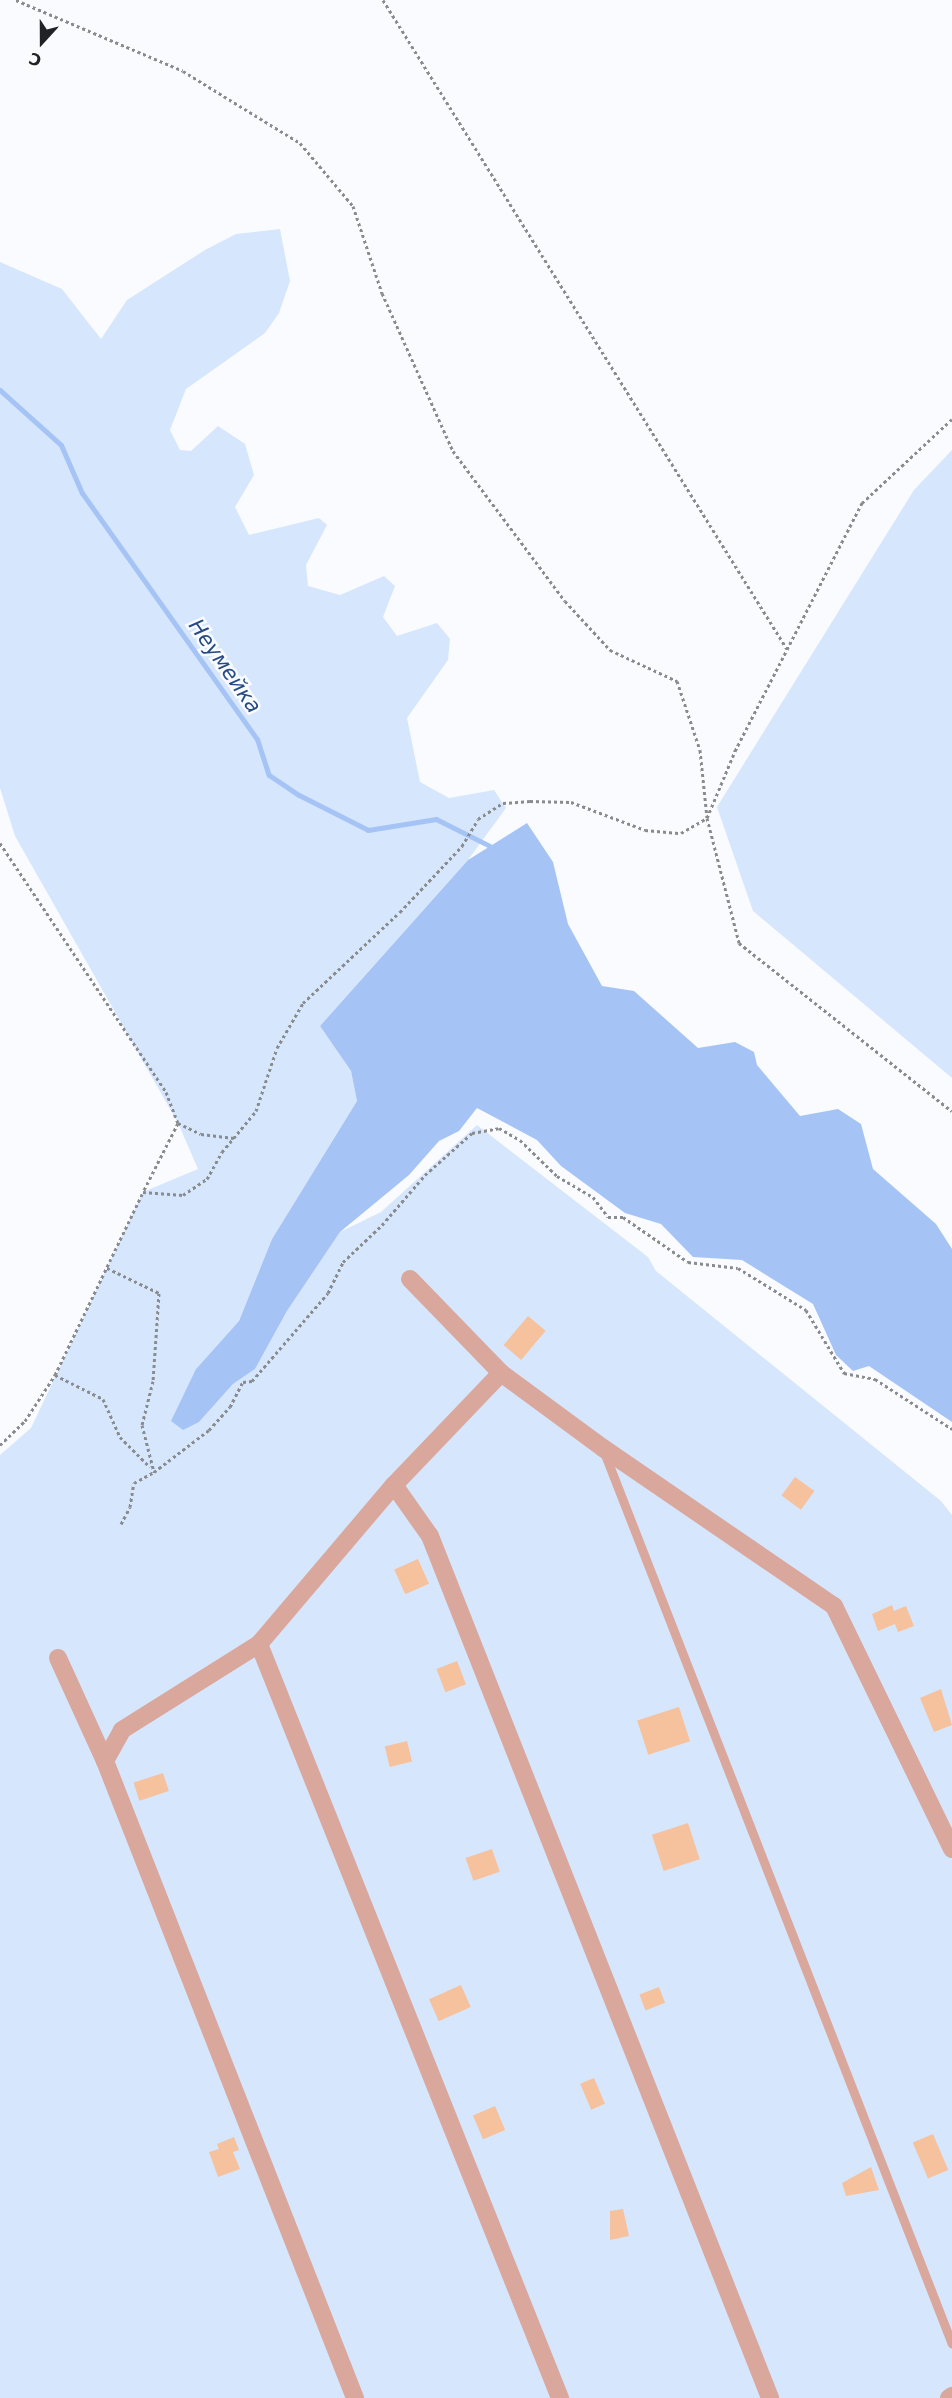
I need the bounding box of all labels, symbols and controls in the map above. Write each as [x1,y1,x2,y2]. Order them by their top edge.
north arrow [12,12,72,72]
text: С [26,48,44,70]
water label: Неумейка [183,614,267,718]

